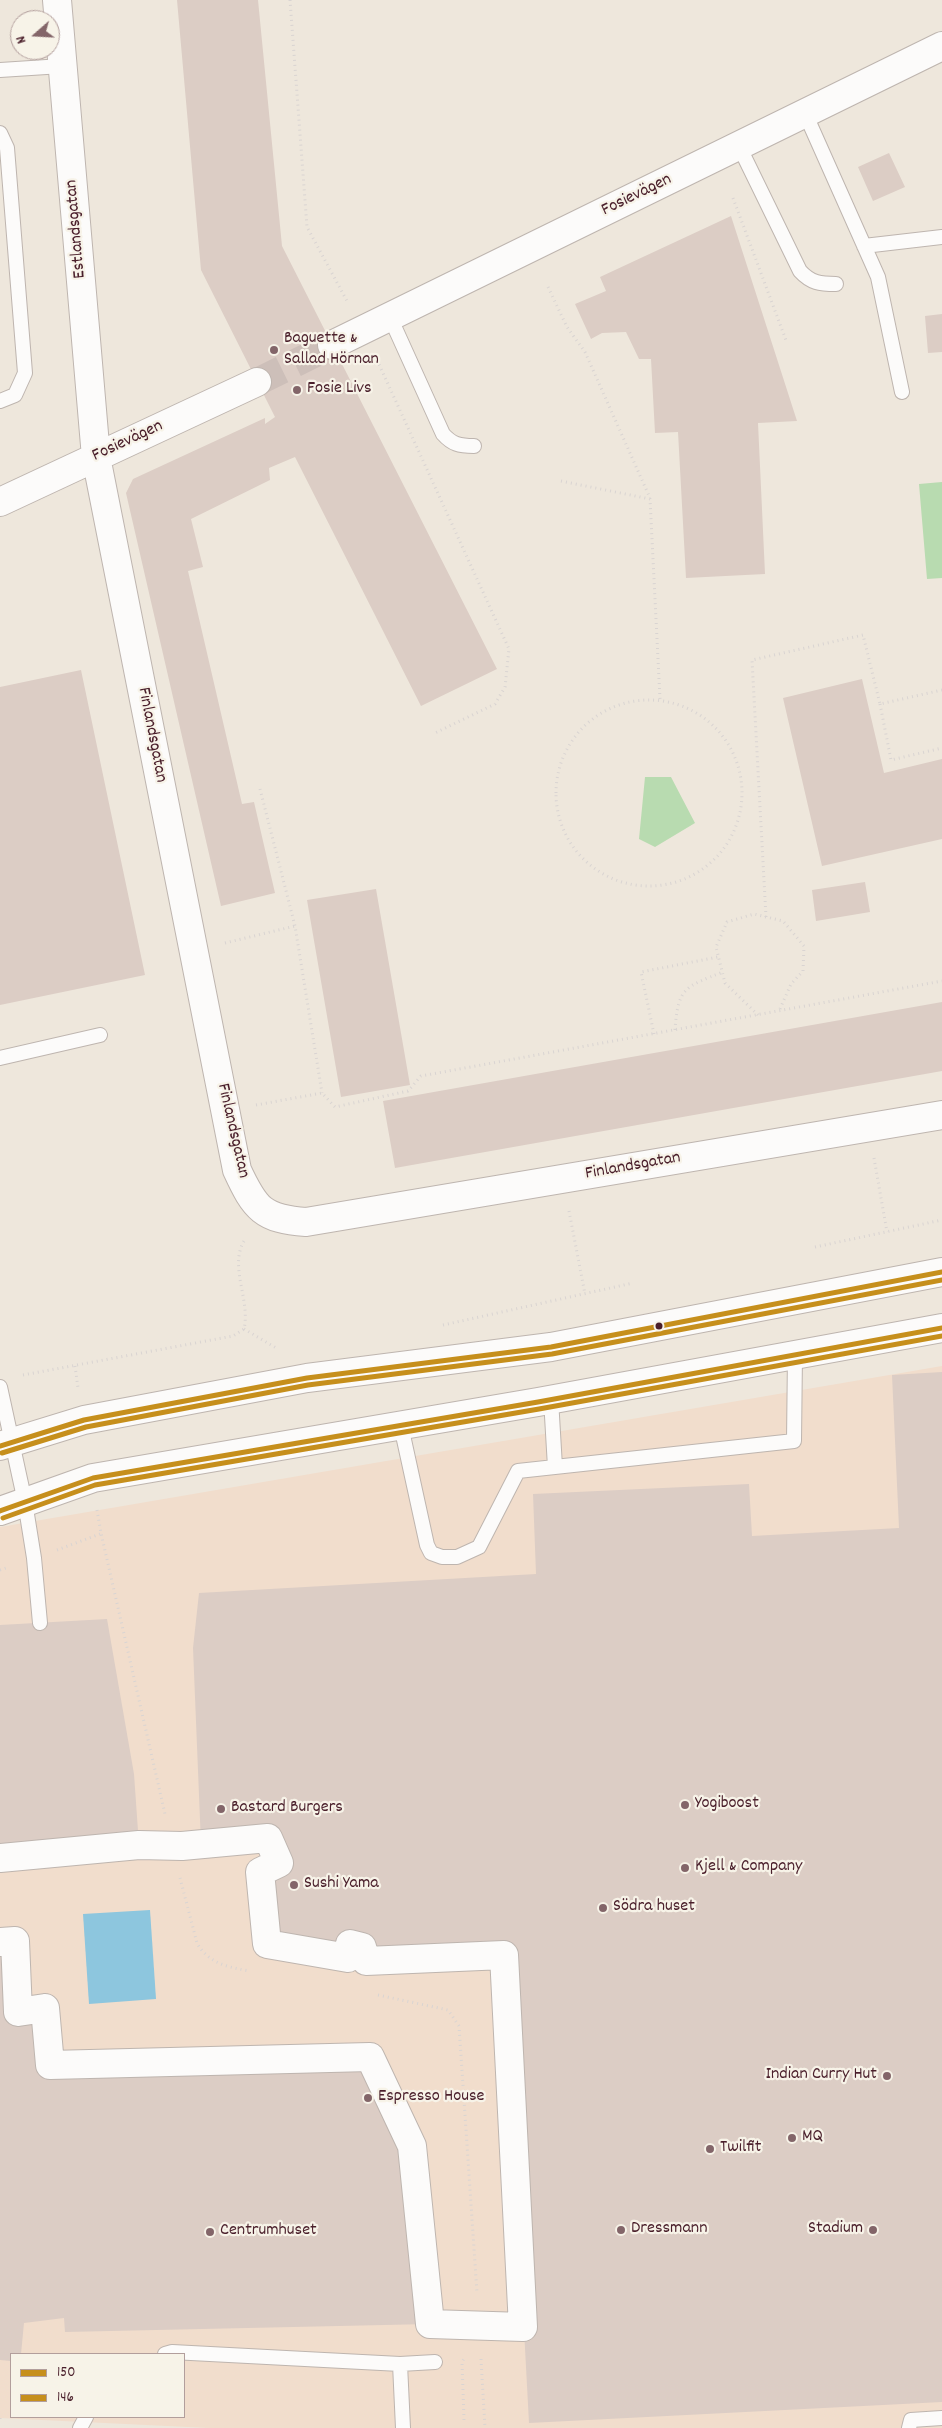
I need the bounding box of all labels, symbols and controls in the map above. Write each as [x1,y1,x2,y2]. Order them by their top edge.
north arrow [10,10,60,60]
text: N [11,33,32,46]
street label: Fosievägen [598,170,676,222]
street label: Estlandsgatan [62,179,92,279]
place label: Baguette & Sallad Hörnan [284,329,379,372]
marker: Baguette & Sallad Hörnan [268,344,280,356]
place label: Fosie Livs [307,379,372,401]
marker: Fosie Livs [291,384,303,396]
street label: Fosievägen [89,416,167,468]
street label: Finlandsgatan [131,686,171,784]
street label: Finlandsgatan [211,1082,253,1180]
street label: Finlandsgatan [584,1148,682,1186]
unlabelled marker [654,1321,664,1331]
place label: Yogiboost [695,1794,759,1816]
place label: Bastard Burgers [231,1798,343,1820]
marker: Yogiboost [679,1799,691,1811]
marker: Bastard Burgers [215,1803,227,1815]
place label: Kjell & Company [695,1857,802,1879]
marker: Kjell & Company [679,1862,691,1874]
place label: Sushi Yama [304,1874,379,1896]
marker: Sushi Yama [288,1879,300,1891]
place label: Södra huset [613,1897,695,1919]
marker: Södra huset [597,1902,609,1914]
place label: Indian Curry Hut [765,2065,877,2087]
marker: Indian Curry Hut [881,2070,893,2082]
place label: Espresso House [378,2087,484,2109]
marker: Espresso House [362,2092,374,2104]
place label: MQ [802,2127,823,2149]
marker: MQ [786,2132,798,2144]
place label: Twilfit [720,2138,761,2160]
marker: Twilfit [704,2143,716,2155]
place label: Dressmann [631,2219,707,2241]
place label: Stadium [808,2219,863,2241]
place label: Centrumhuset [220,2221,317,2243]
marker: Dressmann [615,2224,627,2236]
marker: Stadium [867,2224,879,2236]
marker: Centrumhuset [204,2226,216,2238]
legend [10,2353,185,2418]
text: 150 [57,2362,75,2384]
text: 146 [57,2387,74,2409]

